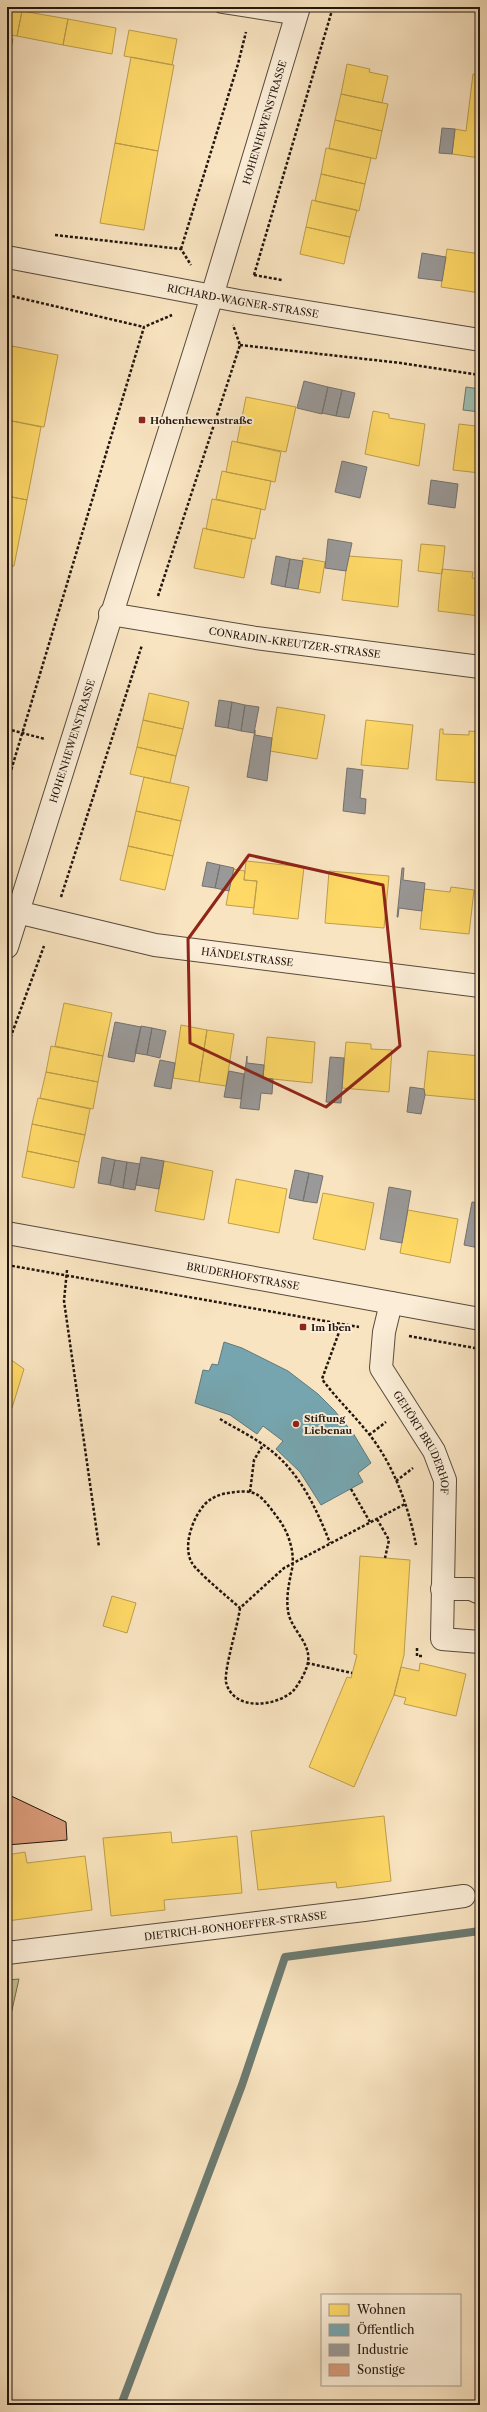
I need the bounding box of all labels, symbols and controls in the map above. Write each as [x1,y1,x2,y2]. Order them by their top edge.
street label: HOHENHEWENSTRASSE [239,58,289,186]
street label: RICHARD-WAGNER-STRASSE [166,281,320,320]
place label: Hohenhewenstraße [150,414,252,427]
marker: Hohenhewenstraße [137,415,147,425]
street label: CONRADIN-KREUTZER-STRASSE [208,624,382,661]
street label: HOHENHEWENSTRASSE [46,677,98,805]
street label: HÄNDELSTRASSE [200,944,294,969]
street label: BRUDERHOFSTRASSE [186,1259,301,1293]
place label: Im Iben [311,1321,351,1334]
marker: Im Iben [298,1322,308,1332]
street label: GEHÖRT BRUDERHOF [391,1388,452,1495]
place label: Stiftung Liebenau [304,1412,353,1437]
marker: Stiftung Liebenau [291,1419,301,1429]
street label: DIETRICH-BONHOEFFER-STRASSE [143,1908,327,1943]
legend [321,2294,461,2386]
text: Wohnen [356,2302,406,2317]
text: Öffentlich [357,2321,415,2337]
text: Industrie [357,2342,409,2357]
text: Sonstige [357,2362,405,2377]

